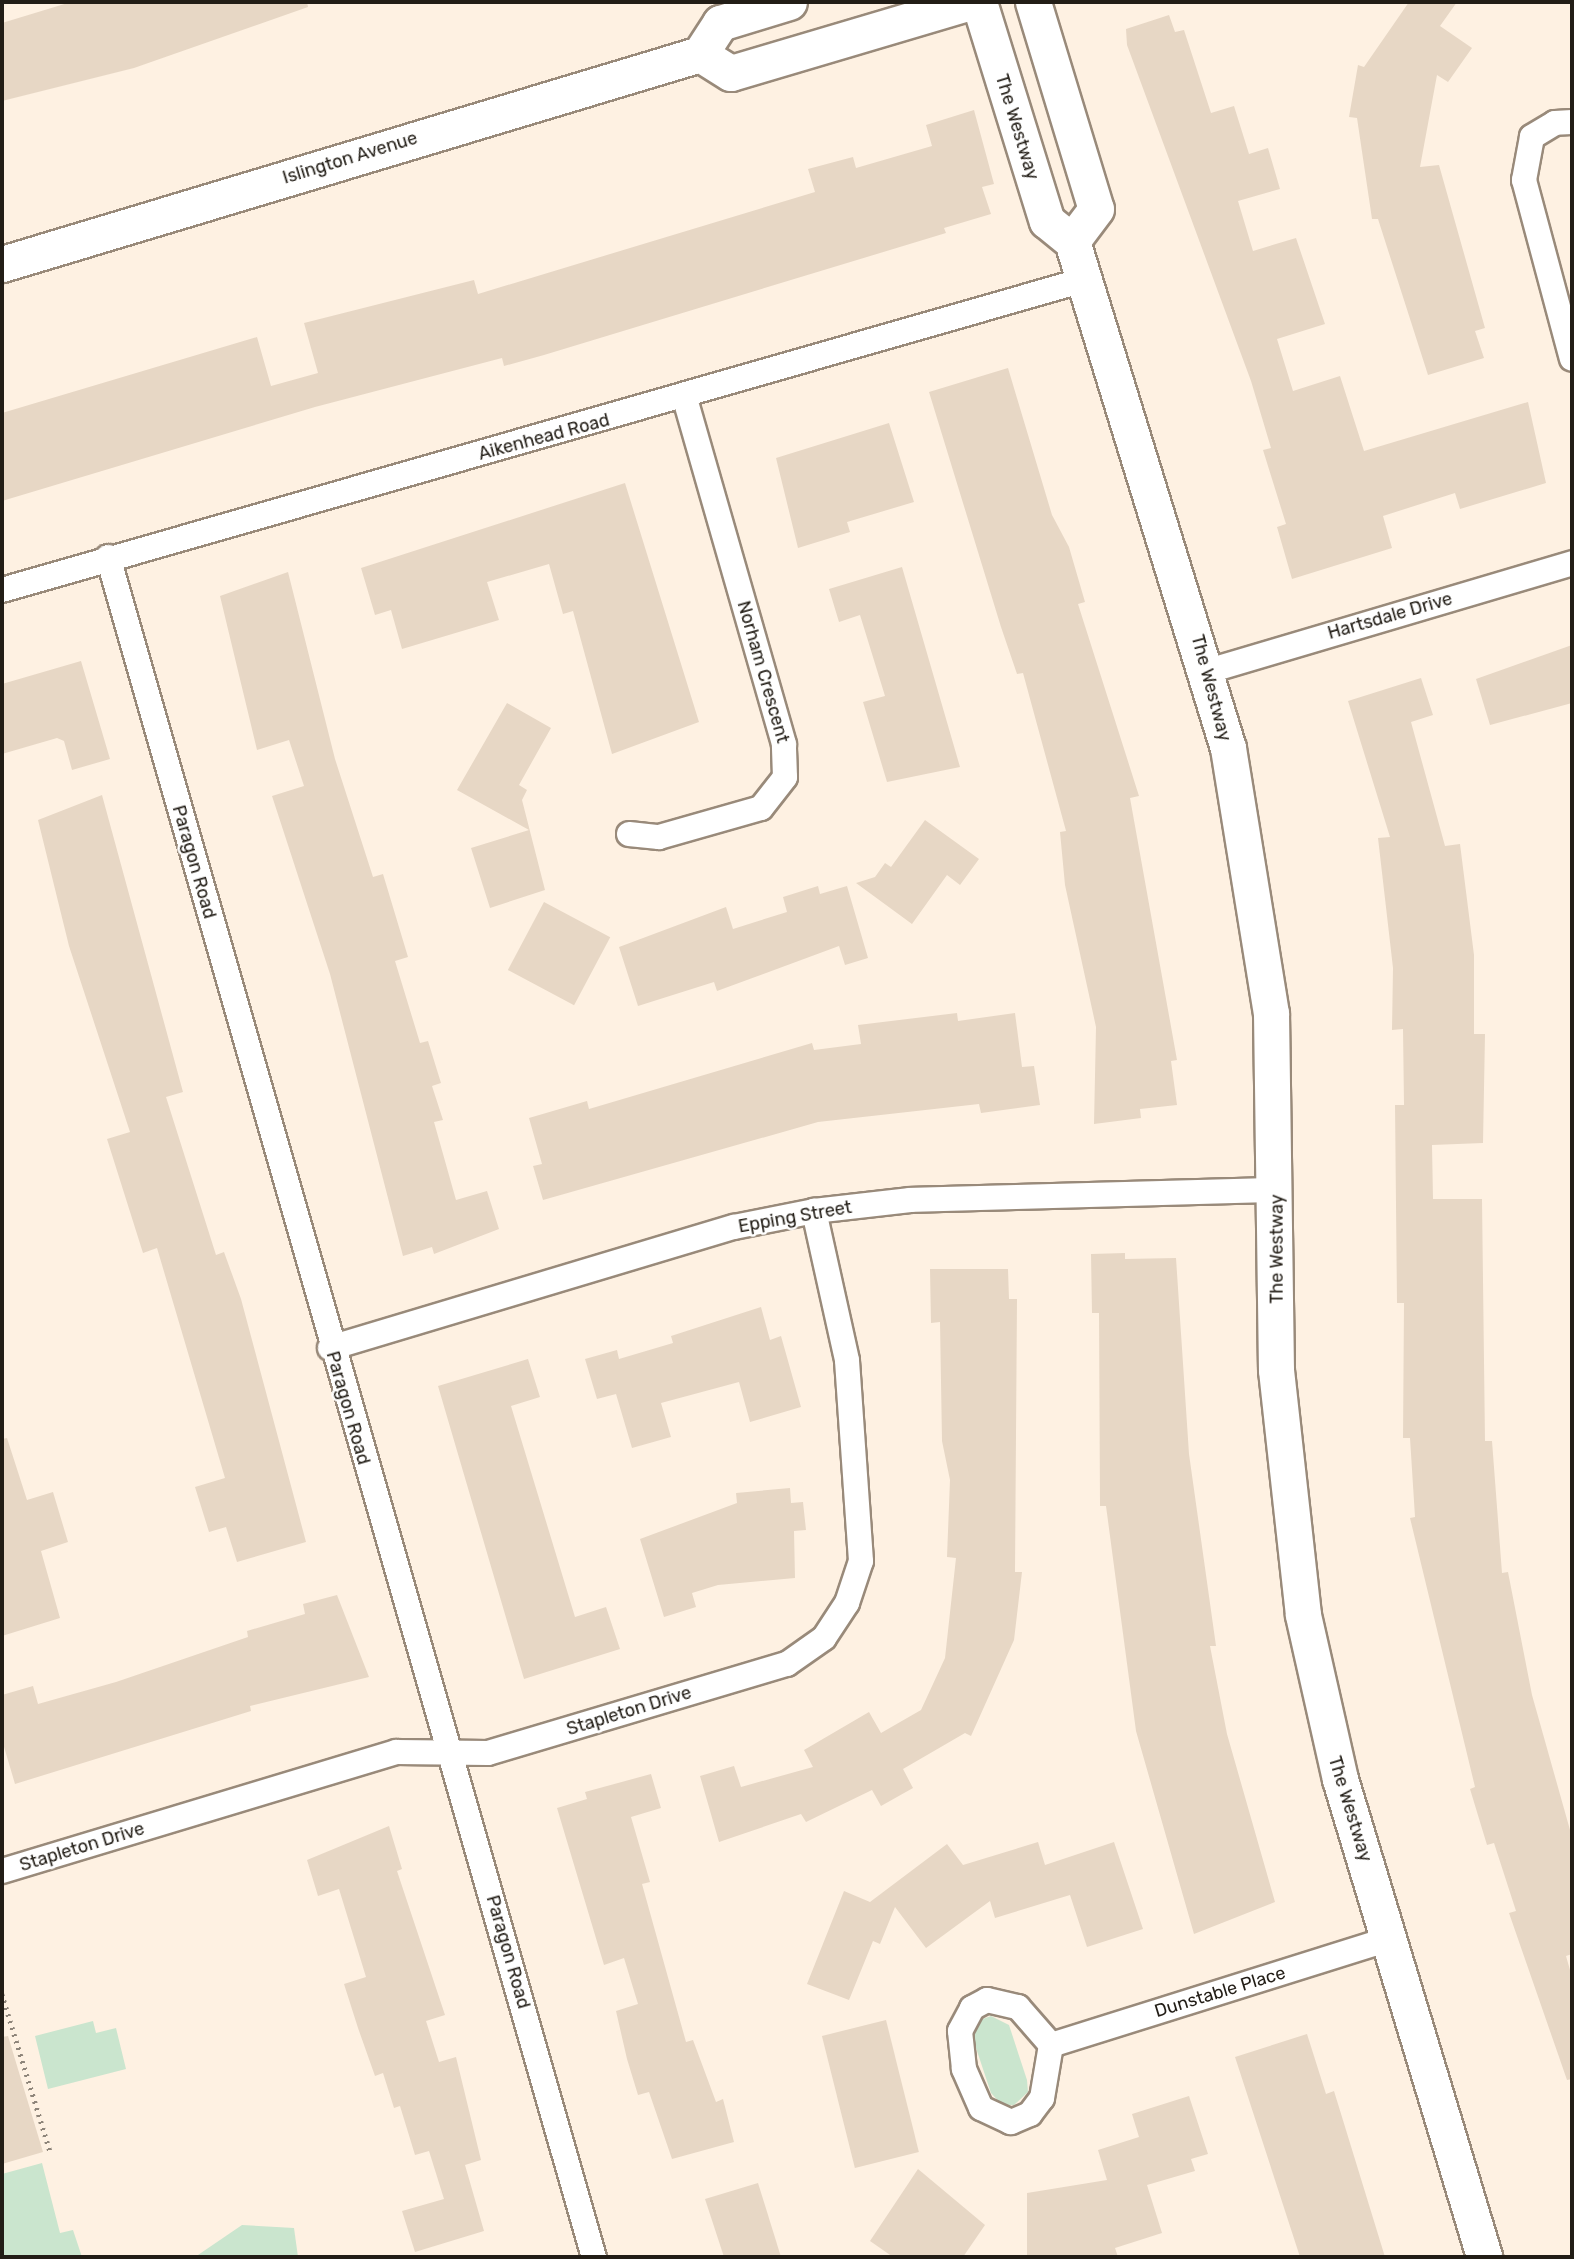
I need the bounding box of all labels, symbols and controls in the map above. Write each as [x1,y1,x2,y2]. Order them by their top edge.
street label: The Westway [991,71,1043,183]
street label: Islington Avenue [280,127,420,189]
street label: Aikenhead Road [476,409,612,465]
street label: Hartsdale Drive [1325,588,1455,644]
street label: Norham Crescent [732,598,794,746]
street label: The Westway [1186,632,1236,744]
street label: Paragon Road [167,803,221,921]
street label: The Westway [1266,1194,1288,1304]
street label: Epping Street [737,1196,853,1238]
street label: Paragon Road [321,1349,375,1467]
street label: Stapleton Drive [564,1682,694,1740]
street label: The Westway [1324,1753,1376,1865]
street label: Stapleton Drive [17,1818,147,1876]
street label: Paragon Road [481,1893,535,2011]
street label: Dunstable Place [1152,1962,1288,2022]

